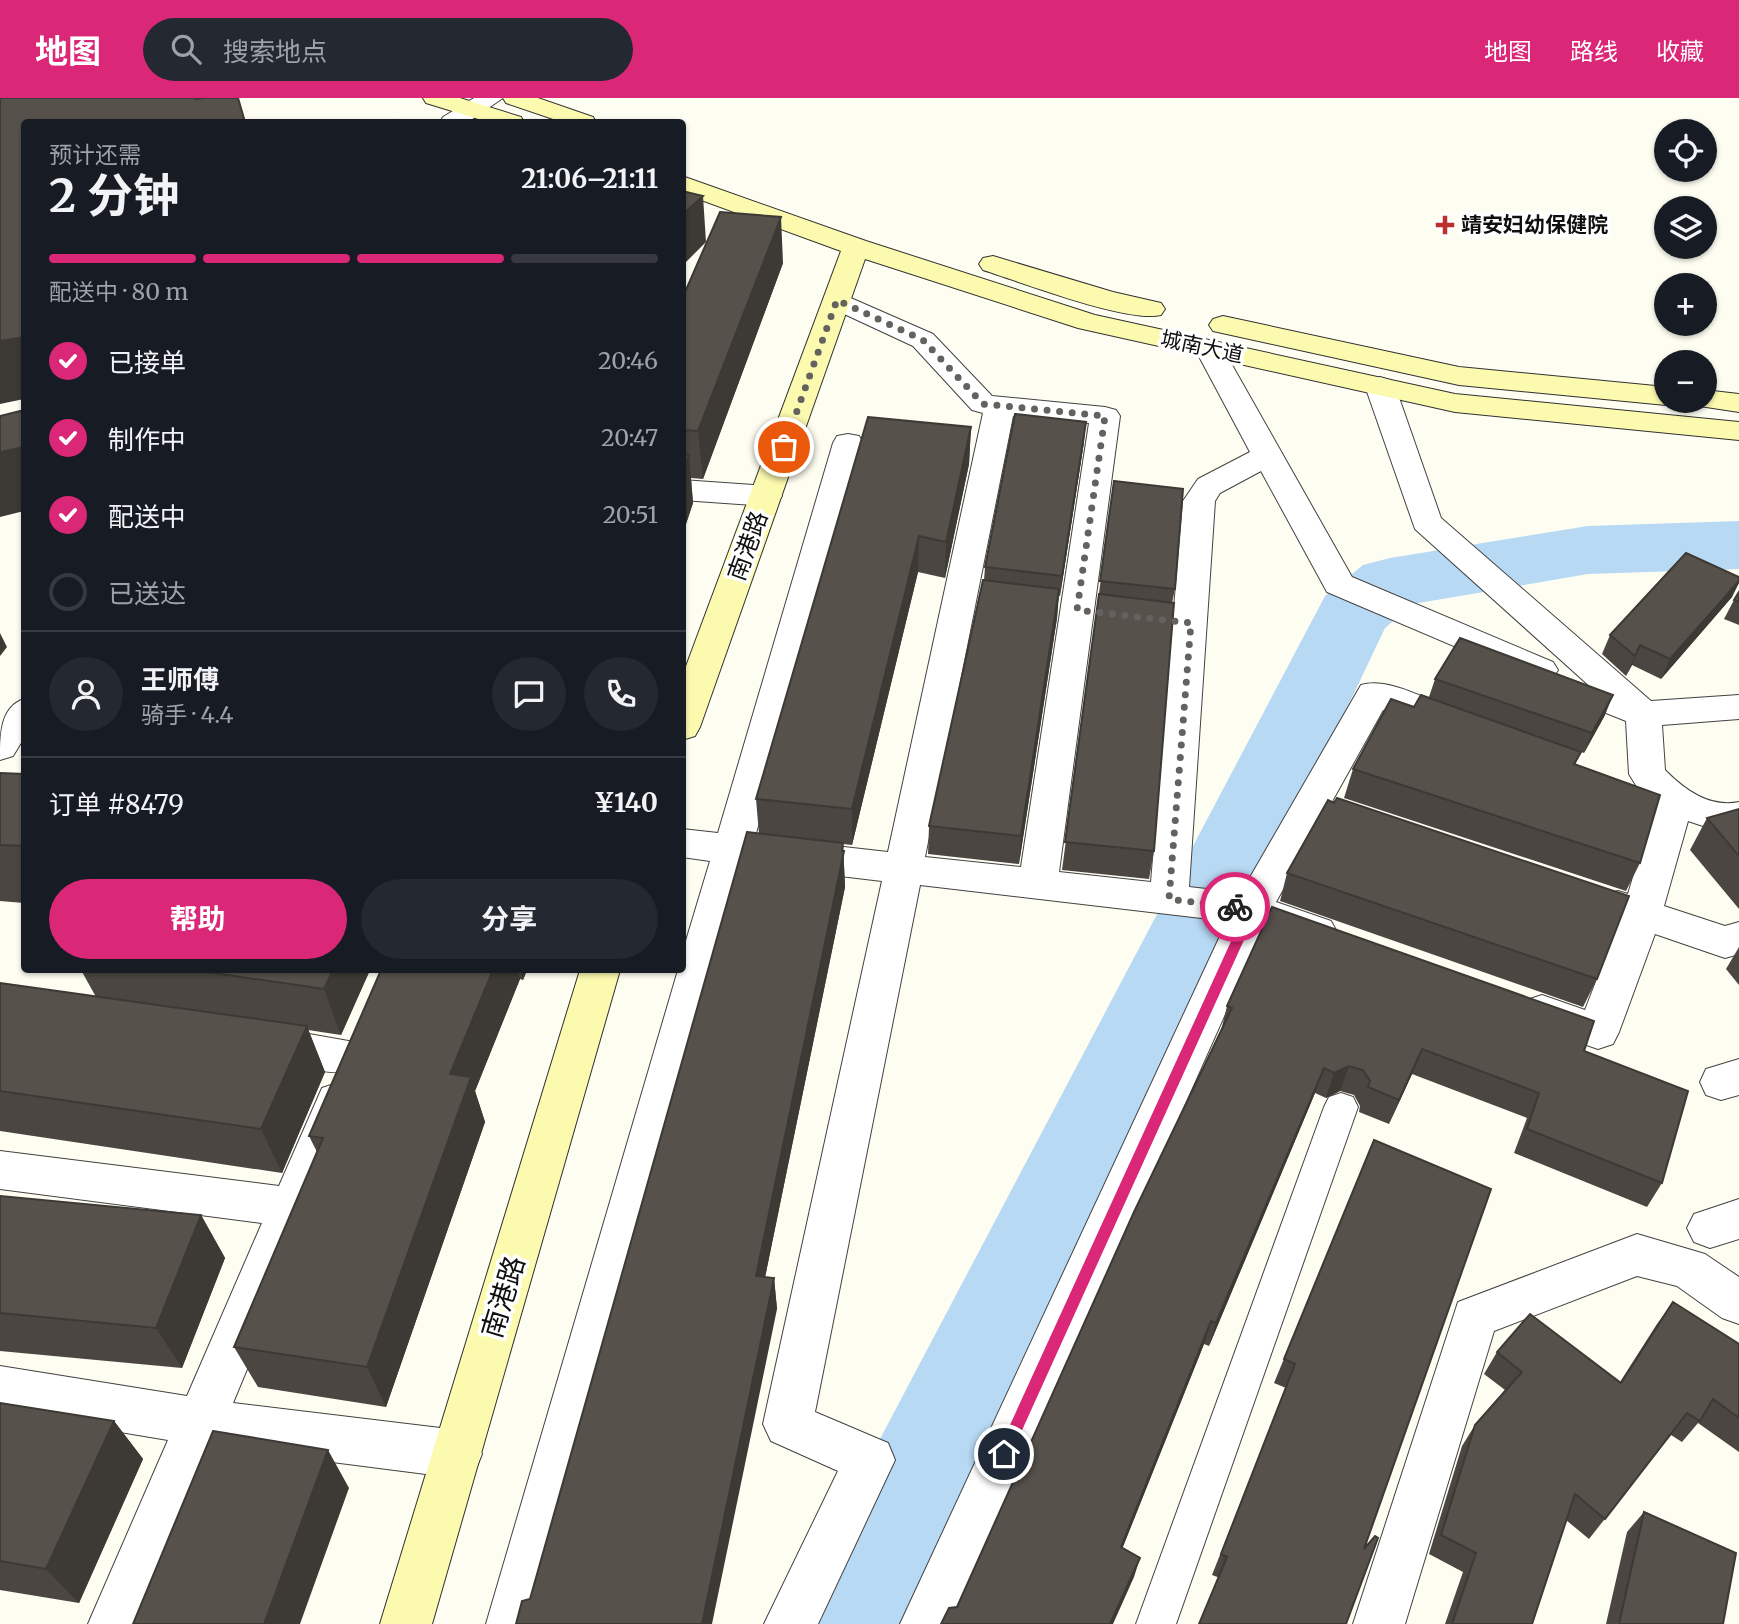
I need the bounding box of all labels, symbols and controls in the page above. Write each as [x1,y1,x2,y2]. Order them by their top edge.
search box [143,18,633,81]
icon: search [167,30,205,68]
text: 地图 [35,31,101,72]
text: 搜索地点 [223,35,327,68]
text: 地图 [1484,36,1532,67]
text: 路线 [1570,36,1618,67]
text: 收藏 [1656,36,1704,67]
map controls [1654,119,1717,413]
button: locate [1654,119,1717,182]
text: 预计还需 [49,140,141,169]
text: 21:06–21:11 [521,162,658,195]
text: 2 分钟 [49,167,179,225]
button: layers [1654,196,1717,259]
place label: 靖安妇幼保健院 [1461,211,1608,238]
marker: 靖安妇幼保健院 [1435,215,1455,235]
button: + [1654,273,1717,336]
text: 配送中 · 80 m [49,277,188,306]
street label: 城南大道 [1158,325,1246,368]
icon: check [49,342,87,380]
text: 已接单 [108,346,186,379]
text: 20:46 [598,346,658,375]
button: − [1654,350,1717,413]
pin [754,417,814,477]
icon: check [49,419,87,457]
text: 制作中 [108,423,186,456]
text: 20:47 [601,423,658,452]
icon: bag [765,428,803,466]
icon: check [49,496,87,534]
text: 配送中 [108,500,186,533]
text: 20:51 [603,500,658,529]
street label: 南港路 [721,507,774,585]
text: 已送达 [108,577,186,610]
button: person [49,657,123,731]
button: chat [492,657,566,731]
button: phone [584,657,658,731]
text: 王师傅 [141,663,219,696]
text: 骑手 · 4.4 [141,700,234,729]
text: ¥140 [594,786,658,819]
text: 订单 #8479 [49,788,184,821]
courier [1200,872,1270,942]
button: 帮助 [49,879,347,959]
button: 分享 [361,879,658,959]
icon: bike [1216,888,1254,926]
street label: 南港路 [474,1252,532,1342]
pin [974,1424,1034,1484]
icon: home [985,1435,1023,1473]

